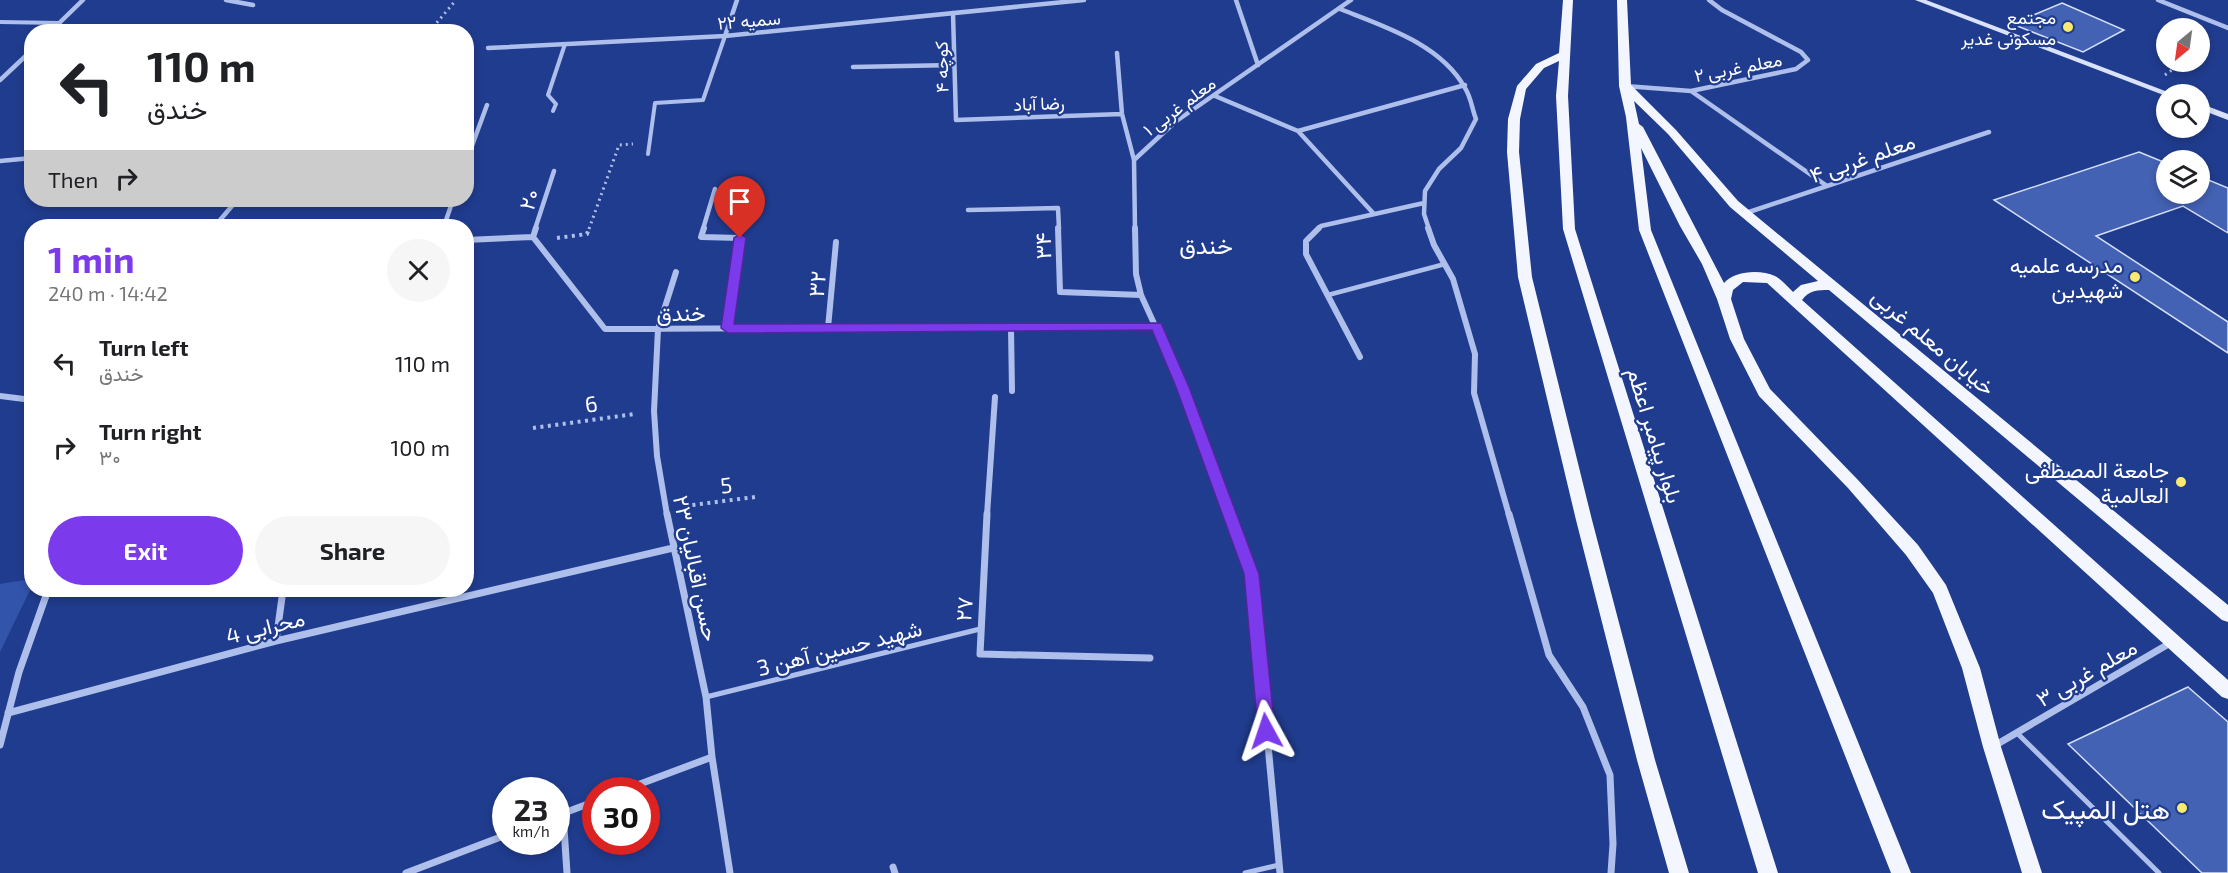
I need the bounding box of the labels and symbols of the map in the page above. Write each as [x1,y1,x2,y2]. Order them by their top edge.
street label: سمیه ۲۲ [717,6,781,34]
place label: مجتمع مسکونی غدیر [1960,6,2056,50]
north arrow [2156,18,2210,72]
marker: مجتمع مسکونی غدیر [2061,20,2075,34]
street label: کوچه ۴ [930,41,954,93]
street label: معلم غربی ۲ [1692,48,1784,88]
street label: معلم غربی ۱ [1139,72,1221,142]
street label: رضا آباد [1013,91,1065,116]
street label: معلم غربی ۴ [1806,127,1919,190]
pin [714,176,765,238]
street label: ۲۰ [512,185,544,213]
district label: خندق [1179,230,1233,259]
street label: ۳۴ [1029,232,1055,260]
place label: مدرسه علمیه شهیدین [2010,251,2123,304]
street label: ۳۲ [802,270,830,298]
marker: مدرسه علمیه شهیدین [2128,270,2142,284]
street label: خیابان معلم غربی [1865,282,2001,402]
street label: خندق [656,299,706,326]
street label: بلوار پیامبر اعظم [1620,364,1689,507]
street label: 6 [583,389,599,417]
place label: جامعة المصطفی العالمیة [2025,456,2169,508]
street label: 5 [719,470,733,498]
marker: جامعة المصطفی العالمیة [2174,475,2188,489]
street label: ۲۳ حسن اقبالیان [667,493,725,644]
street label: ۲۷ [949,596,977,622]
street label: محرابی 4 [223,604,307,650]
street label: شهید حسین آهن 3 [754,614,925,682]
street label: معلم غربی ۳ [2031,633,2142,714]
position arrow [1234,699,1298,763]
speed limit sign: 30 [582,777,660,855]
place label: هتل المپیک [2041,792,2170,828]
marker: هتل المپیک [2175,801,2189,815]

